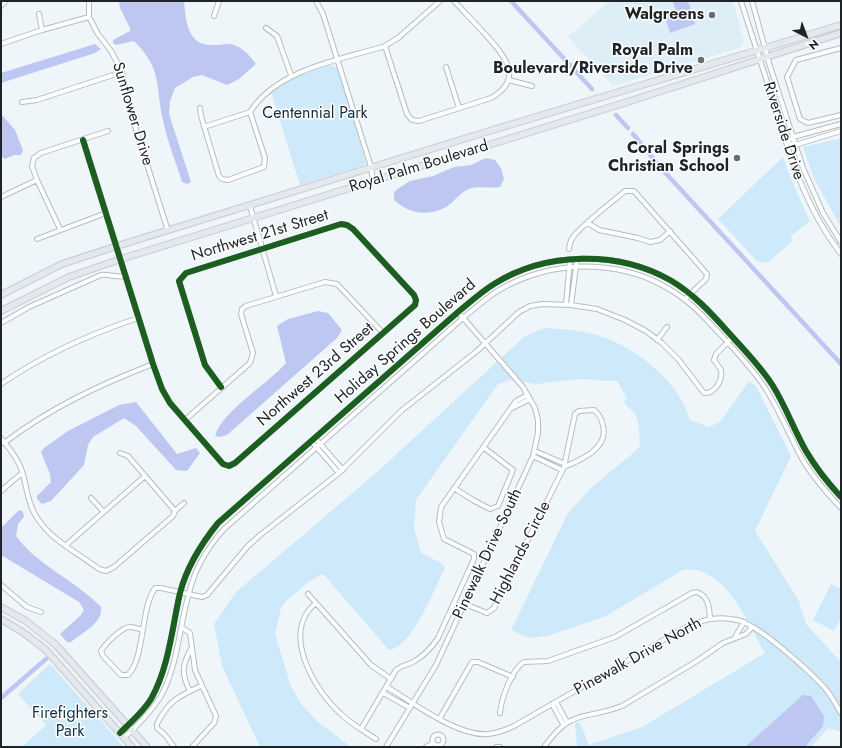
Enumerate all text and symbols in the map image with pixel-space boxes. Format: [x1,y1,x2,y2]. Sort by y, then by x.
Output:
place label: Walgreens [625,5,704,25]
marker: Walgreens [707,10,717,20]
north arrow [786,16,826,56]
text: N [805,36,823,54]
place label: Royal Palm Boulevard/Riverside Drive [493,41,693,79]
marker: Royal Palm Boulevard/Riverside Drive [696,55,706,65]
street label: Sunflower Drive [107,60,157,168]
street label: Riverside Drive [758,80,808,182]
park label: Centennial Park [262,104,368,124]
street label: Royal Palm Boulevard [347,137,491,197]
place label: Coral Springs Christian School [608,139,729,177]
marker: Coral Springs Christian School [732,153,742,163]
street label: Northwest 21st Street [189,206,331,266]
street label: Holiday Springs Boulevard [332,276,480,408]
street label: Northwest 23rd Street [254,319,378,431]
street label: Pinewalk Drive South [449,486,527,622]
street label: Highlands Circle [487,498,555,608]
street label: Pinewalk Drive North [571,614,705,700]
park label: Firefighters Park [32,704,108,742]

